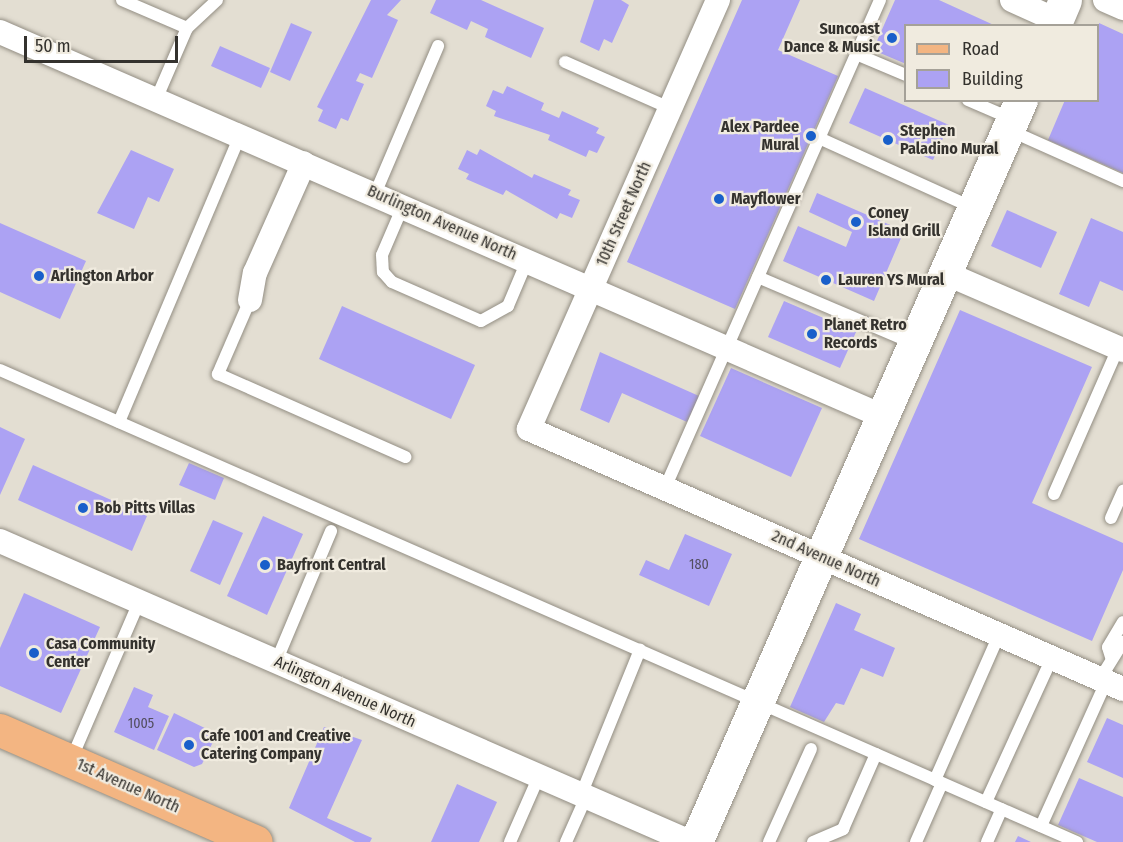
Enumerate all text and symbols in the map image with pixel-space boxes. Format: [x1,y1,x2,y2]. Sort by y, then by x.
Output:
place label: Suncoast Dance & Music [784,19,880,57]
scale bar [27,24,182,62]
legend [904,24,1099,102]
marker: Suncoast Dance & Music [885,31,899,45]
text: 50 m [35,35,71,57]
text: Road [962,38,999,60]
text: Building [962,68,1023,90]
place label: Alex Pardee Mural [721,117,799,155]
place label: Stephen Paladino Mural [900,121,998,159]
marker: Alex Pardee Mural [804,129,818,143]
marker: Stephen Paladino Mural [881,133,895,147]
street label: 10th Street North [592,159,656,269]
street label: Burlington Avenue North [364,181,520,265]
place label: Mayflower [731,189,801,209]
marker: Mayflower [712,192,726,206]
place label: Coney Island Grill [868,203,940,241]
marker: Coney Island Grill [849,215,863,229]
place label: Arlington Arbor [51,266,154,286]
marker: Arlington Arbor [32,269,46,283]
place label: Lauren YS Mural [838,270,944,290]
marker: Lauren YS Mural [819,273,833,287]
place label: Planet Retro Records [824,315,907,353]
marker: Planet Retro Records [805,327,819,341]
place label: Bob Pitts Villas [95,498,195,518]
marker: Bob Pitts Villas [76,501,90,515]
street label: 2nd Avenue North [769,526,883,592]
place label: Bayfront Central [277,555,386,575]
house number: 180 [689,557,709,573]
marker: Bayfront Central [258,558,272,572]
place label: Casa Community Center [46,634,155,672]
marker: Casa Community Center [27,646,41,660]
street label: Arlington Avenue North [271,652,419,732]
house number: 1005 [128,716,154,732]
place label: Cafe 1001 and Creative Catering Company [201,726,351,764]
marker: Cafe 1001 and Creative Catering Company [182,738,196,752]
street label: 1st Avenue North [73,755,183,817]

